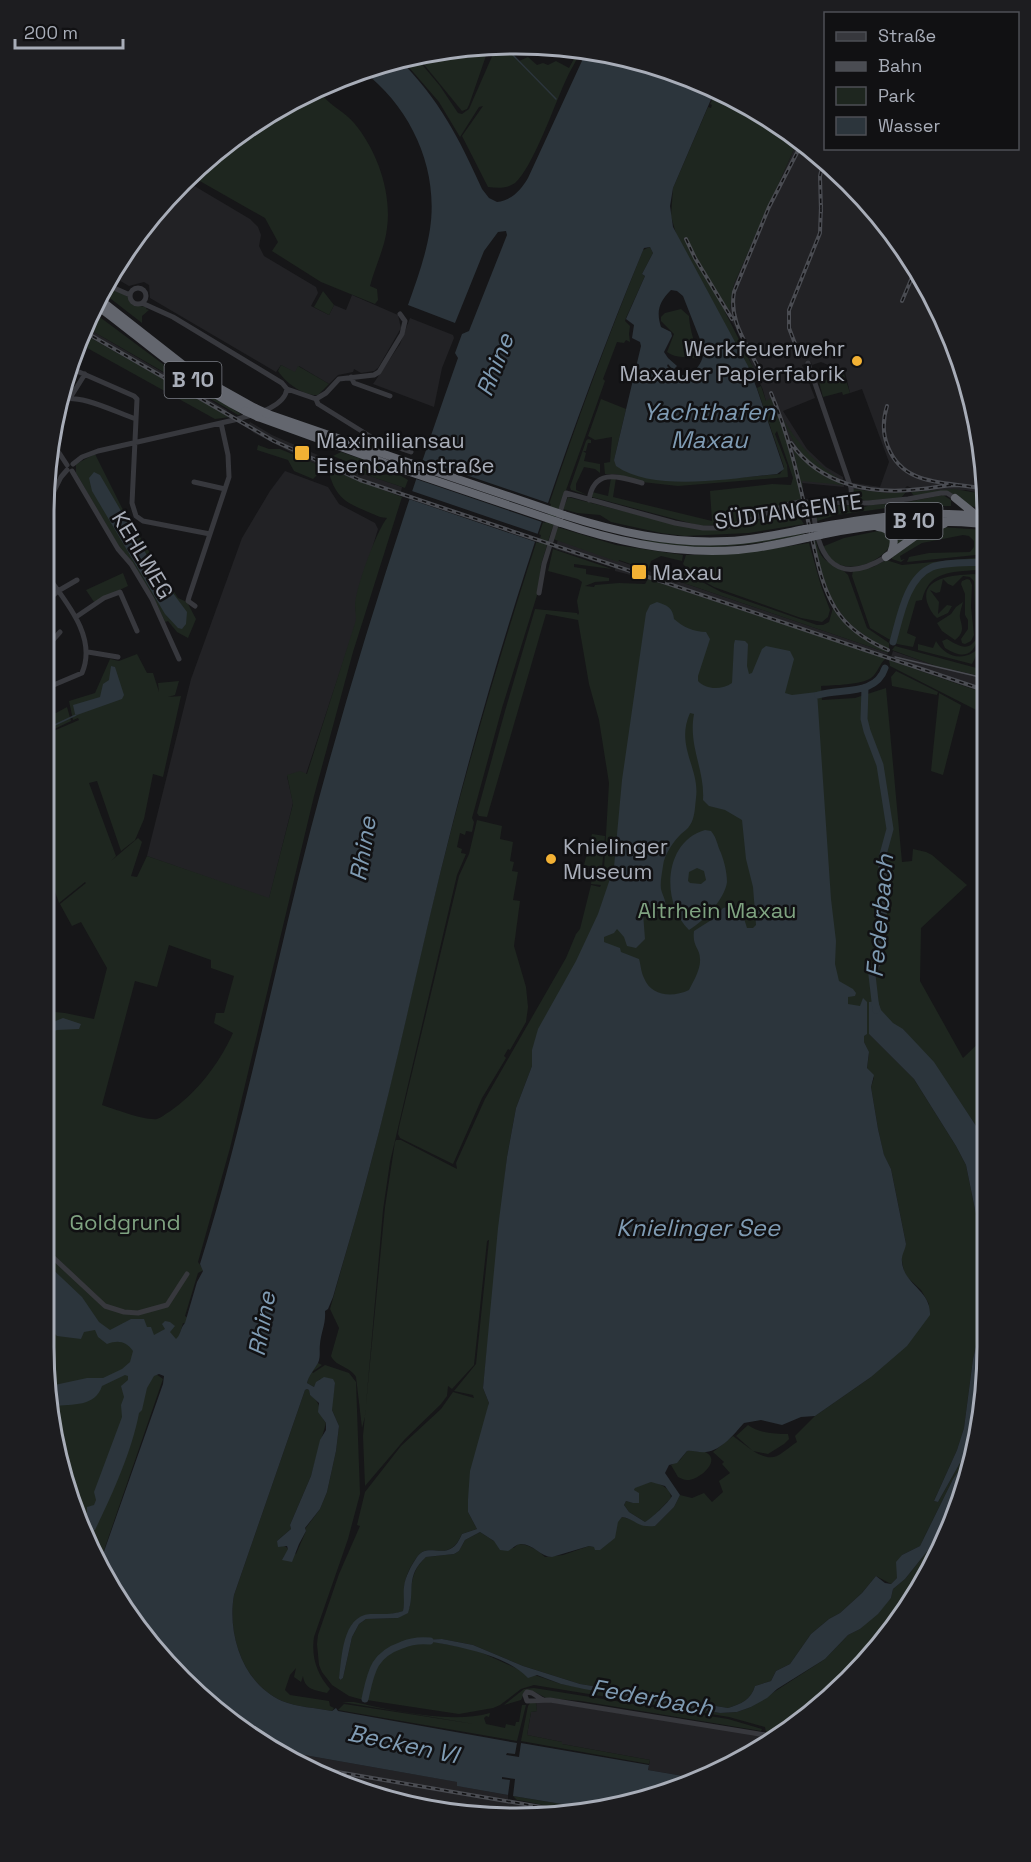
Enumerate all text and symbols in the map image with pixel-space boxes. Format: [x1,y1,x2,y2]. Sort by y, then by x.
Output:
scale bar [15,12,123,50]
legend [824,12,1019,150]
text: 200 m [24,21,78,44]
text: Straße [878,24,936,47]
text: Bahn [878,54,922,77]
text: Park [878,84,916,107]
text: Wasser [878,114,940,137]
water label: Rhine [468,328,521,401]
place label: Werkfeuerwehr Maxauer Papierfabrik [619,334,845,387]
marker: Werkfeuerwehr Maxauer Papierfabrik [850,354,864,368]
road number: B 10 [164,362,222,398]
water label: Yachthafen Maxau [643,396,777,455]
place label: Maximiliansau Eisenbahnstraße [316,426,495,479]
marker: Maximiliansau Eisenbahnstraße [293,444,311,462]
street label: SÜDTANGENTE [712,487,864,535]
road number: B 10 [886,503,942,539]
street label: KEHLWEG [106,506,180,604]
place label: Maxau [652,558,722,586]
marker: Maxau [630,563,648,581]
water label: Rhine [342,814,383,883]
place label: Knielinger Museum [563,832,668,885]
marker: Knielinger Museum [544,852,558,866]
water label: Federbach [859,852,900,979]
park label: Altrhein Maxau [638,896,797,924]
park label: Goldgrund [69,1208,181,1236]
water label: Knielinger See [616,1212,781,1243]
water label: Rhine [241,1289,283,1358]
water label: Federbach [588,1671,717,1724]
water label: Becken VI [345,1717,464,1771]

